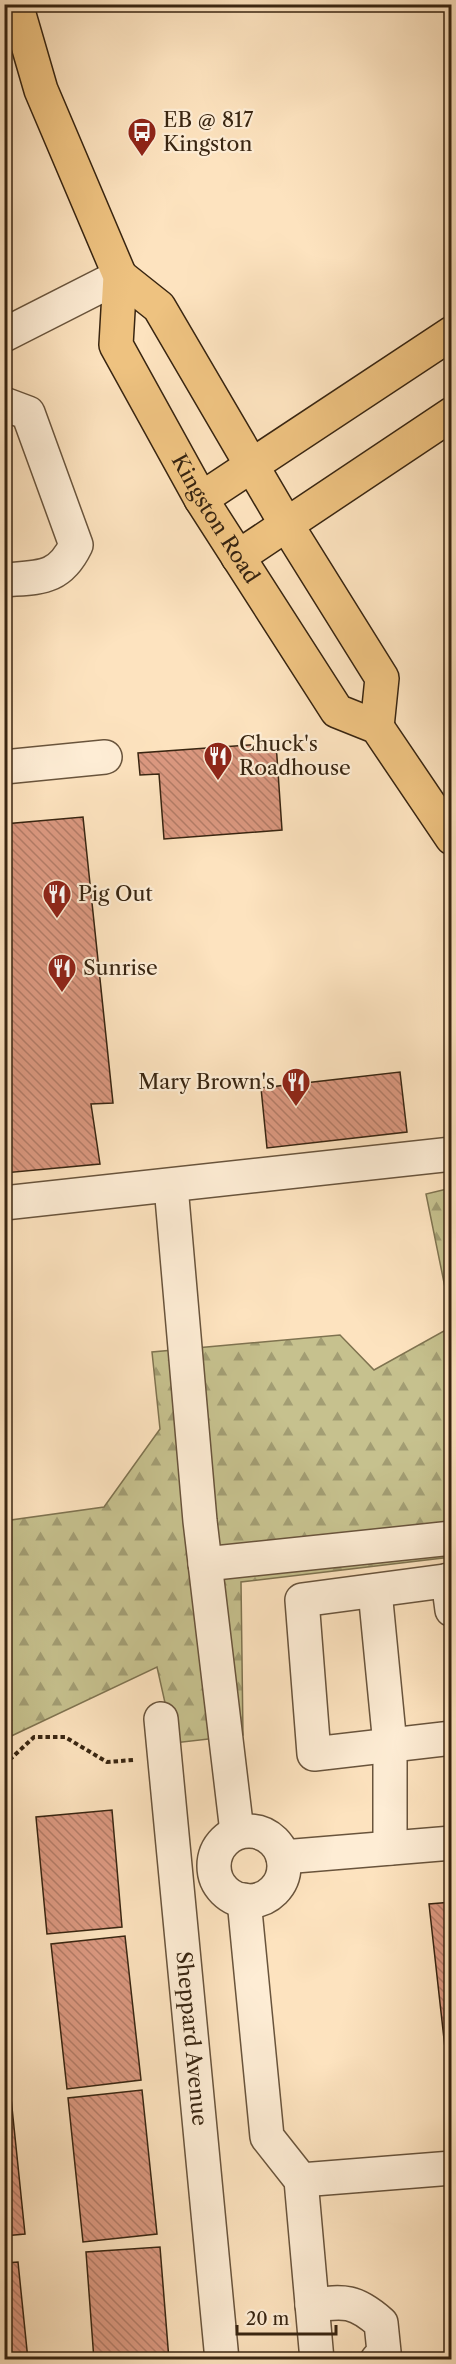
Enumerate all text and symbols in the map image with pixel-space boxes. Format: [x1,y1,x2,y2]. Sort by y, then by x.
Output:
place label: EB @ 817 Kingston [163,107,254,156]
bus stop icon: EB @ 817 Kingston [126,116,158,158]
street label: Kingston Road [167,450,265,588]
place label: Chuck's Roadhouse [239,731,351,780]
restaurant icon: Chuck's Roadhouse [202,740,234,782]
restaurant icon: Pig Out [41,878,73,920]
place label: Pig Out [78,881,153,906]
restaurant icon: Sunrise [46,952,78,994]
place label: Sunrise [83,955,158,980]
restaurant icon: Mary Brown's [280,1066,312,1108]
place label: Mary Brown's [138,1069,275,1094]
street label: Sheppard Avenue [171,1950,213,2127]
scale bar [237,2298,336,2336]
text: 20 m [246,2308,290,2330]

